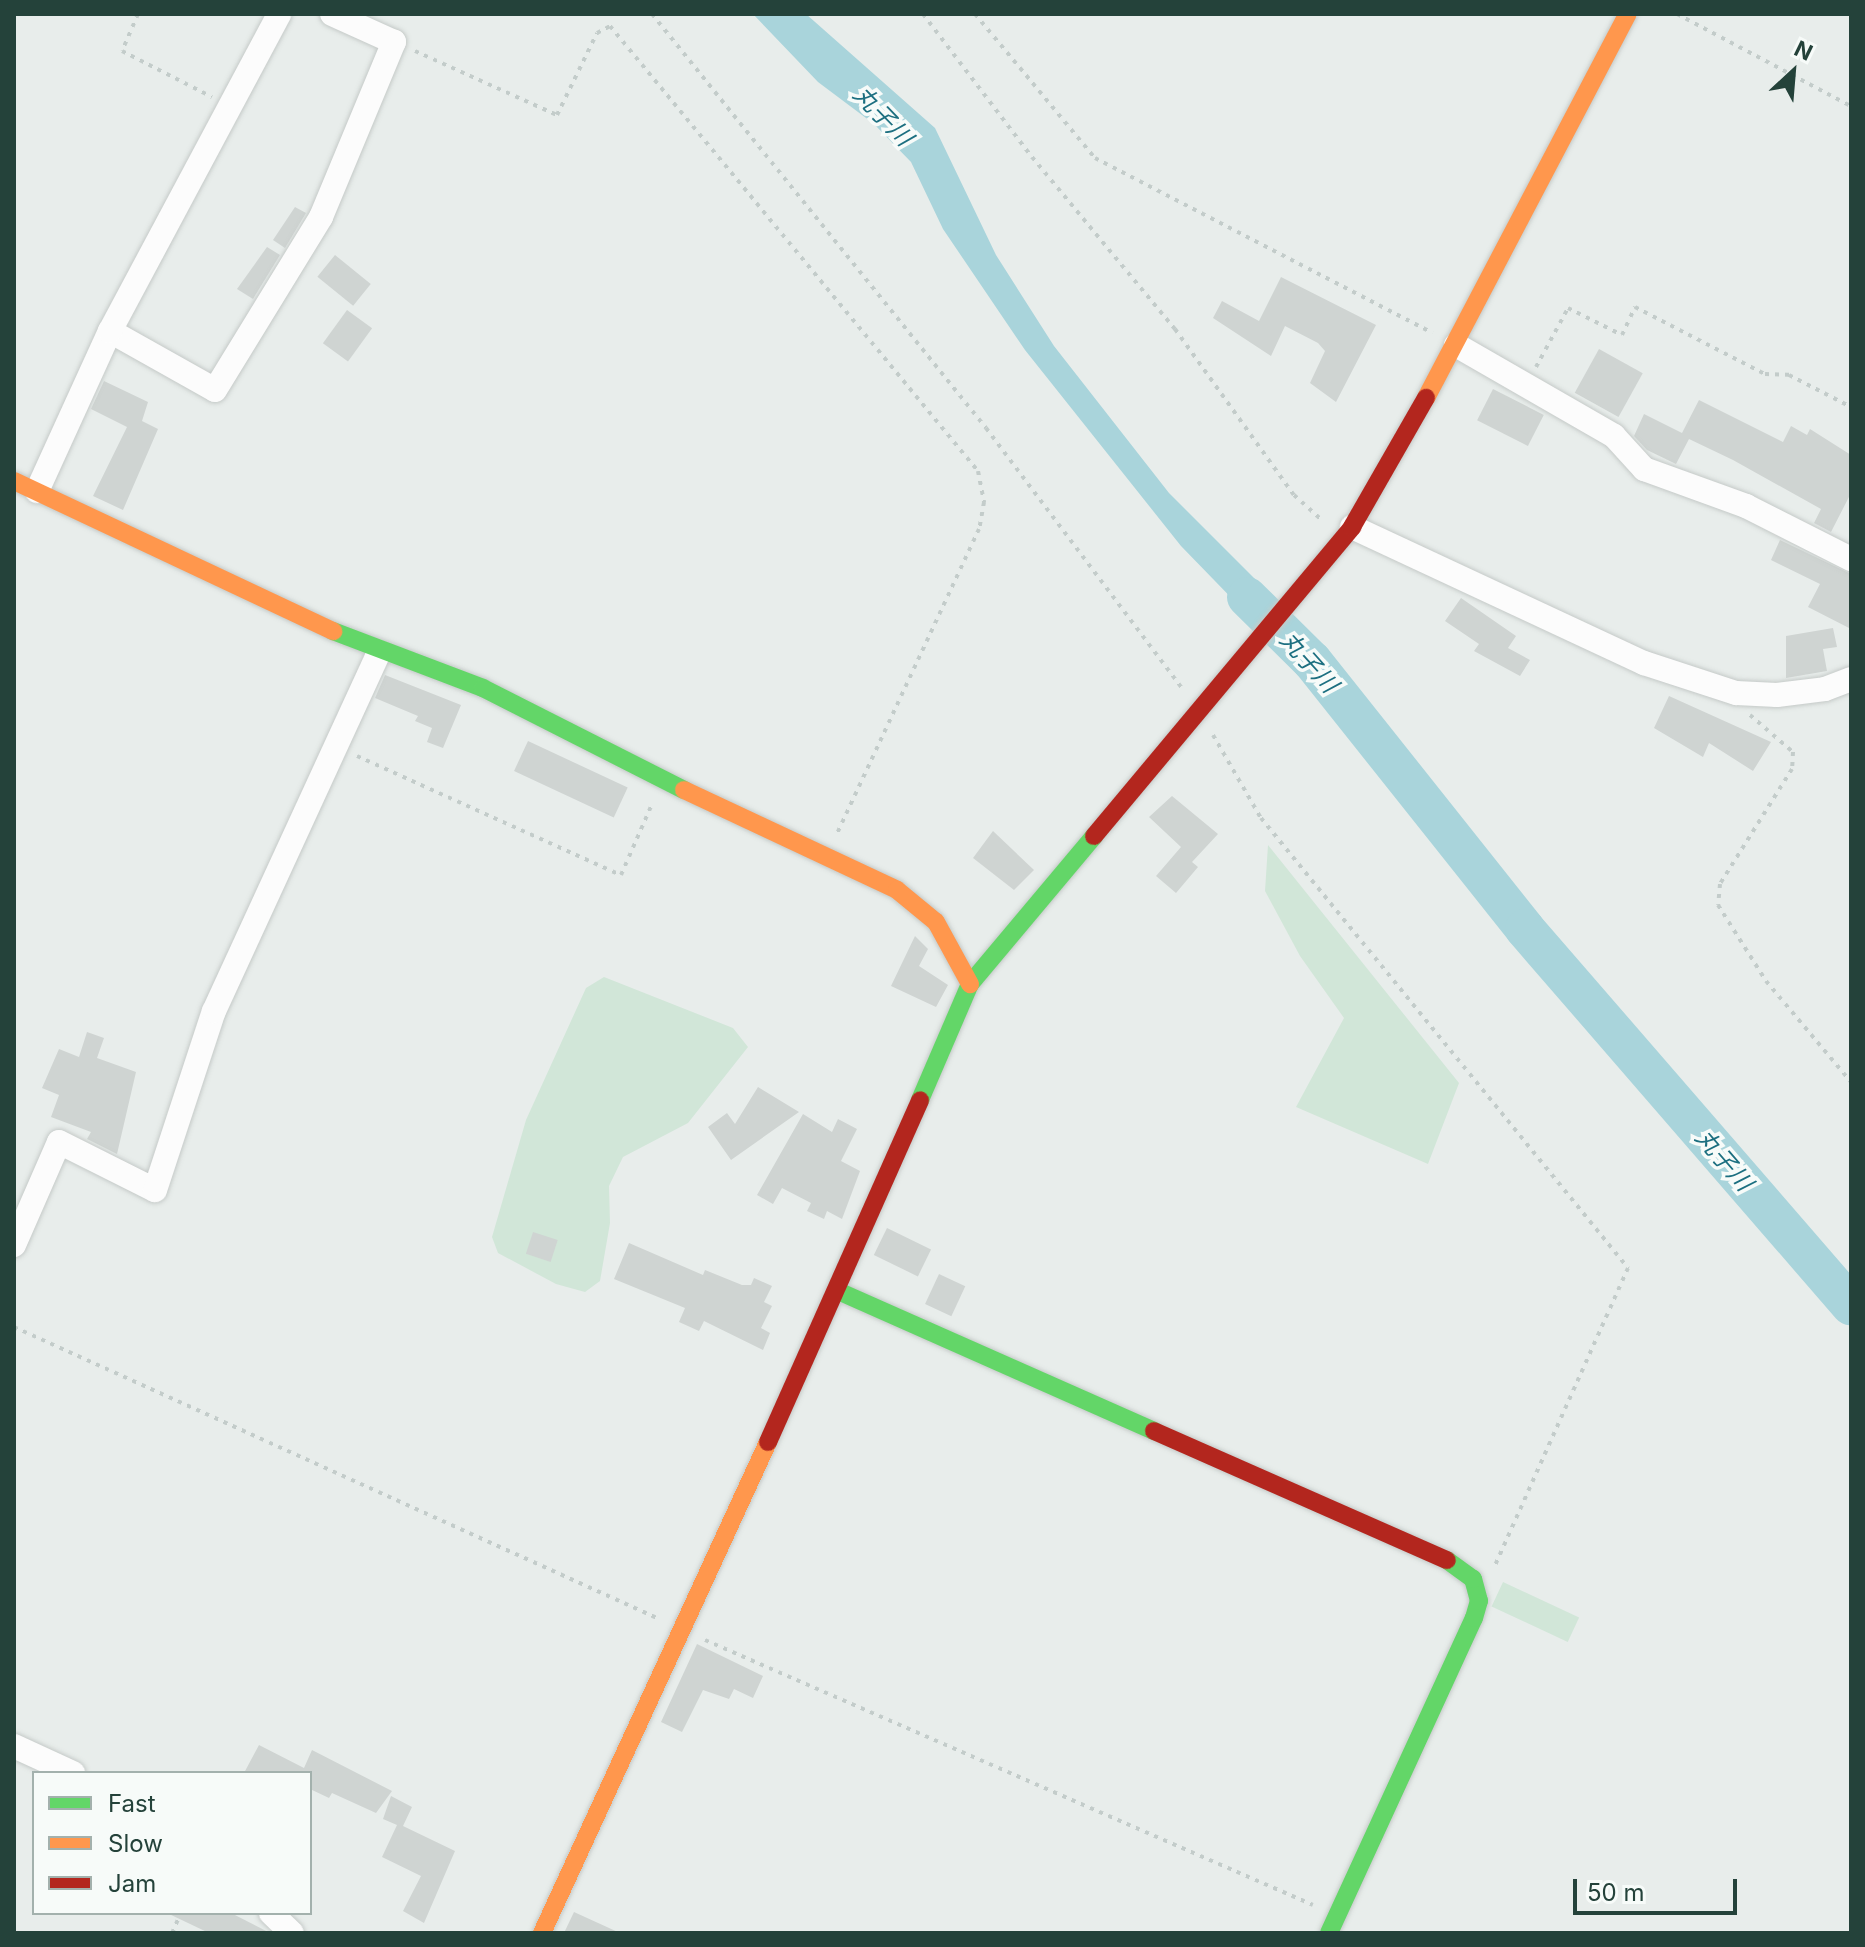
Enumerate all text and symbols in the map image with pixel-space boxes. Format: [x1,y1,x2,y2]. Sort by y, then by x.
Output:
north arrow [1753,32,1833,112]
text: N [1790,35,1817,66]
water label: 丸子川 [848,80,918,152]
water label: 丸子川 [1274,626,1344,698]
water label: 丸子川 [1690,1123,1758,1197]
legend [32,1771,312,1915]
text: Fast [108,1789,156,1818]
text: Slow [108,1829,163,1858]
scale bar [1577,1863,1741,1913]
text: Jam [108,1869,156,1898]
text: 50 m [1587,1878,1645,1907]

